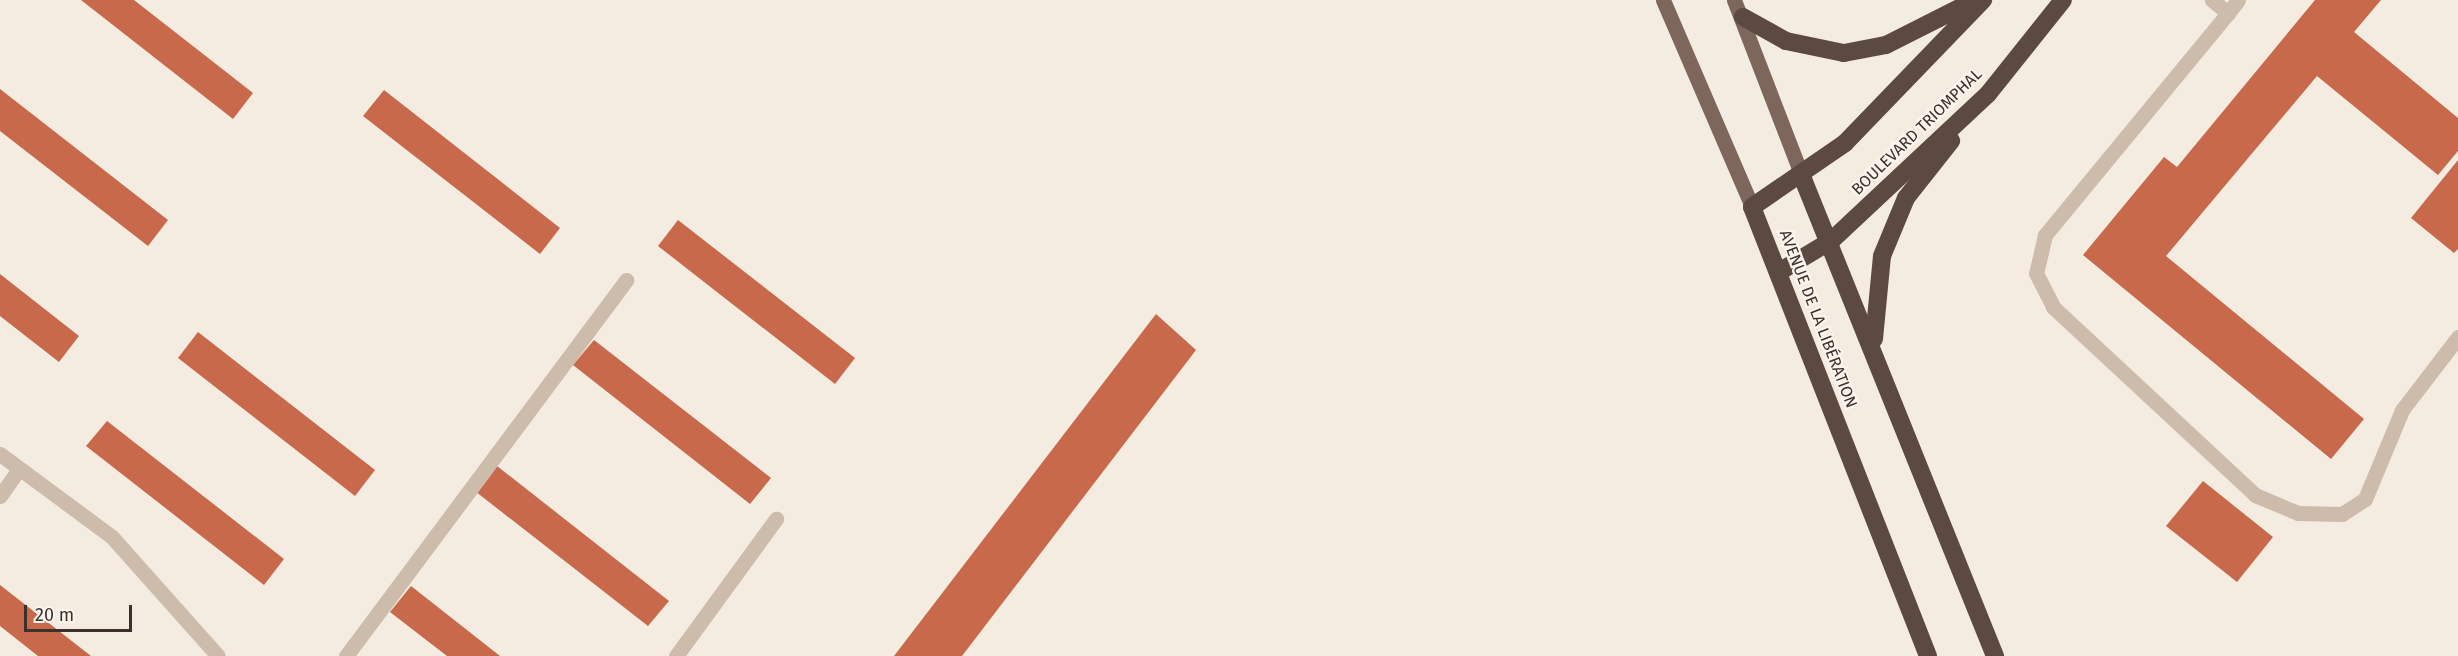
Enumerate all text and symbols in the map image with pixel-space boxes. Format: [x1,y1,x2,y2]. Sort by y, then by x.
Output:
street label: BOULEVARD TRIOMPHAL [1848,65,1986,199]
street label: AVENUE DE LA LIBÉRATION [1775,227,1861,411]
scale bar [27,593,135,631]
text: 20 m [35,604,74,626]

